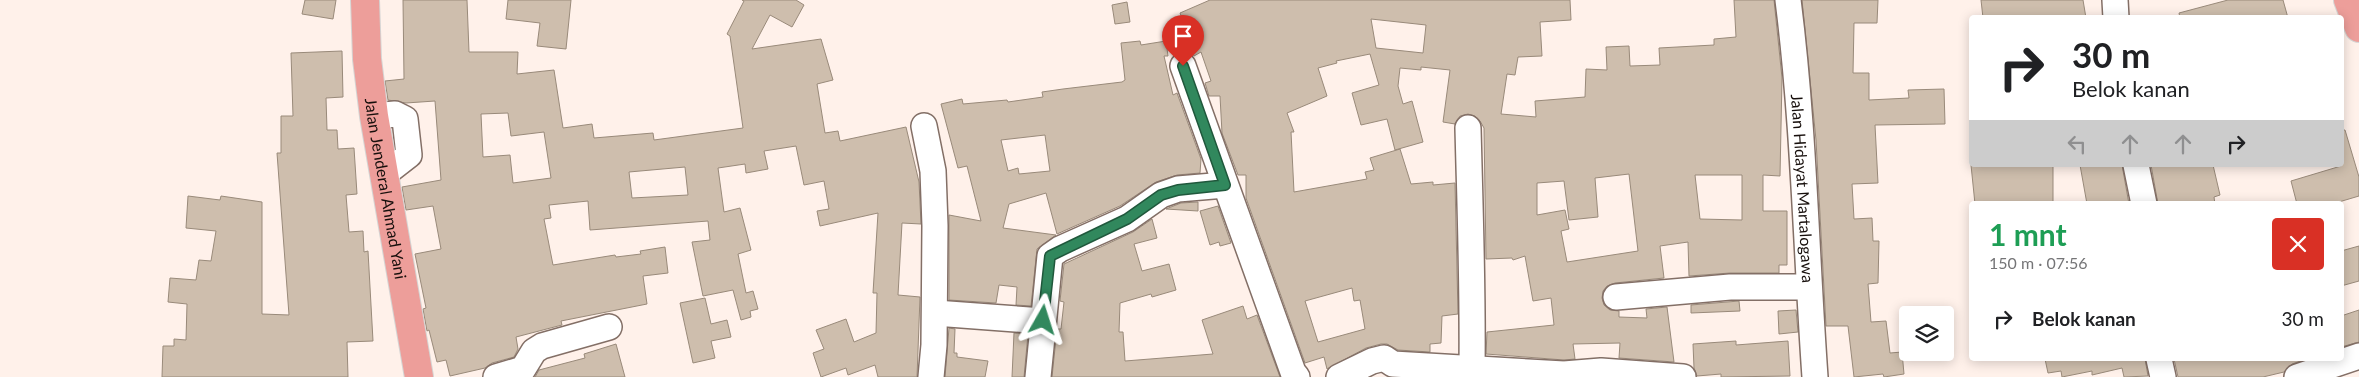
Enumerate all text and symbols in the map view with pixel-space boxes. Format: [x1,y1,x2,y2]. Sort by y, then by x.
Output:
pin [1162,15,1204,66]
icon: arrive [1169,22,1197,50]
text: 30 m [2072,33,2150,75]
icon: right [1989,35,2054,100]
text: Belok kanan [2072,75,2190,102]
street label: Jalan Hidayat Martalogawa [1788,93,1819,283]
street label: Jalan Jenderal Ahmad Yani [362,97,411,280]
icon: left [2063,130,2091,158]
icon: ahead [2116,130,2144,158]
icon: ahead [2169,130,2197,158]
icon: right [2222,130,2250,158]
text: 1 mnt [1989,216,2067,252]
button: close [2272,218,2324,270]
text: 150 m · 07:56 [1989,253,2088,272]
position arrow [1016,293,1068,345]
icon: right [1989,305,2017,333]
map controls [1899,306,1954,361]
button: layers [1899,306,1954,361]
text: Belok kanan [2032,307,2136,330]
text: 30 m [2281,307,2324,330]

